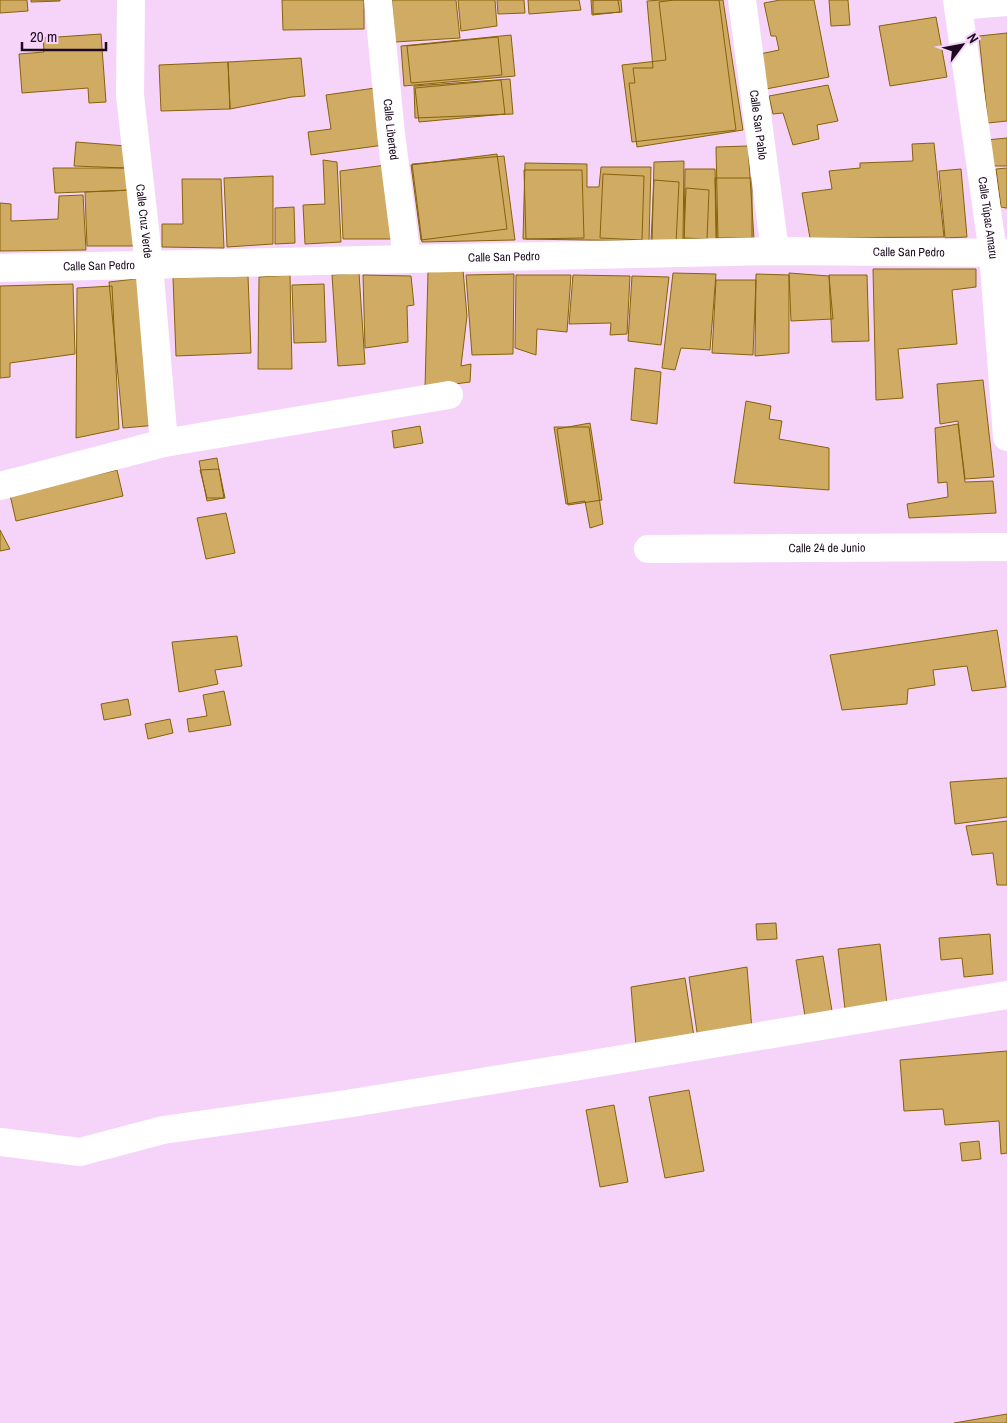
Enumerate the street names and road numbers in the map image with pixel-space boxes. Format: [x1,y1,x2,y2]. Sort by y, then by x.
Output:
street label: Calle San Pablo [746,89,771,161]
street label: Calle Liberted [380,98,402,161]
street label: Calle Túpac Amaru [974,176,1001,259]
street label: Calle Cruz Verde [132,183,156,259]
street label: Calle San Pedro [873,244,945,260]
street label: Calle San Pedro [468,248,540,266]
street label: Calle San Pedro [63,257,135,275]
street label: Calle 24 de Junio [789,540,865,556]

